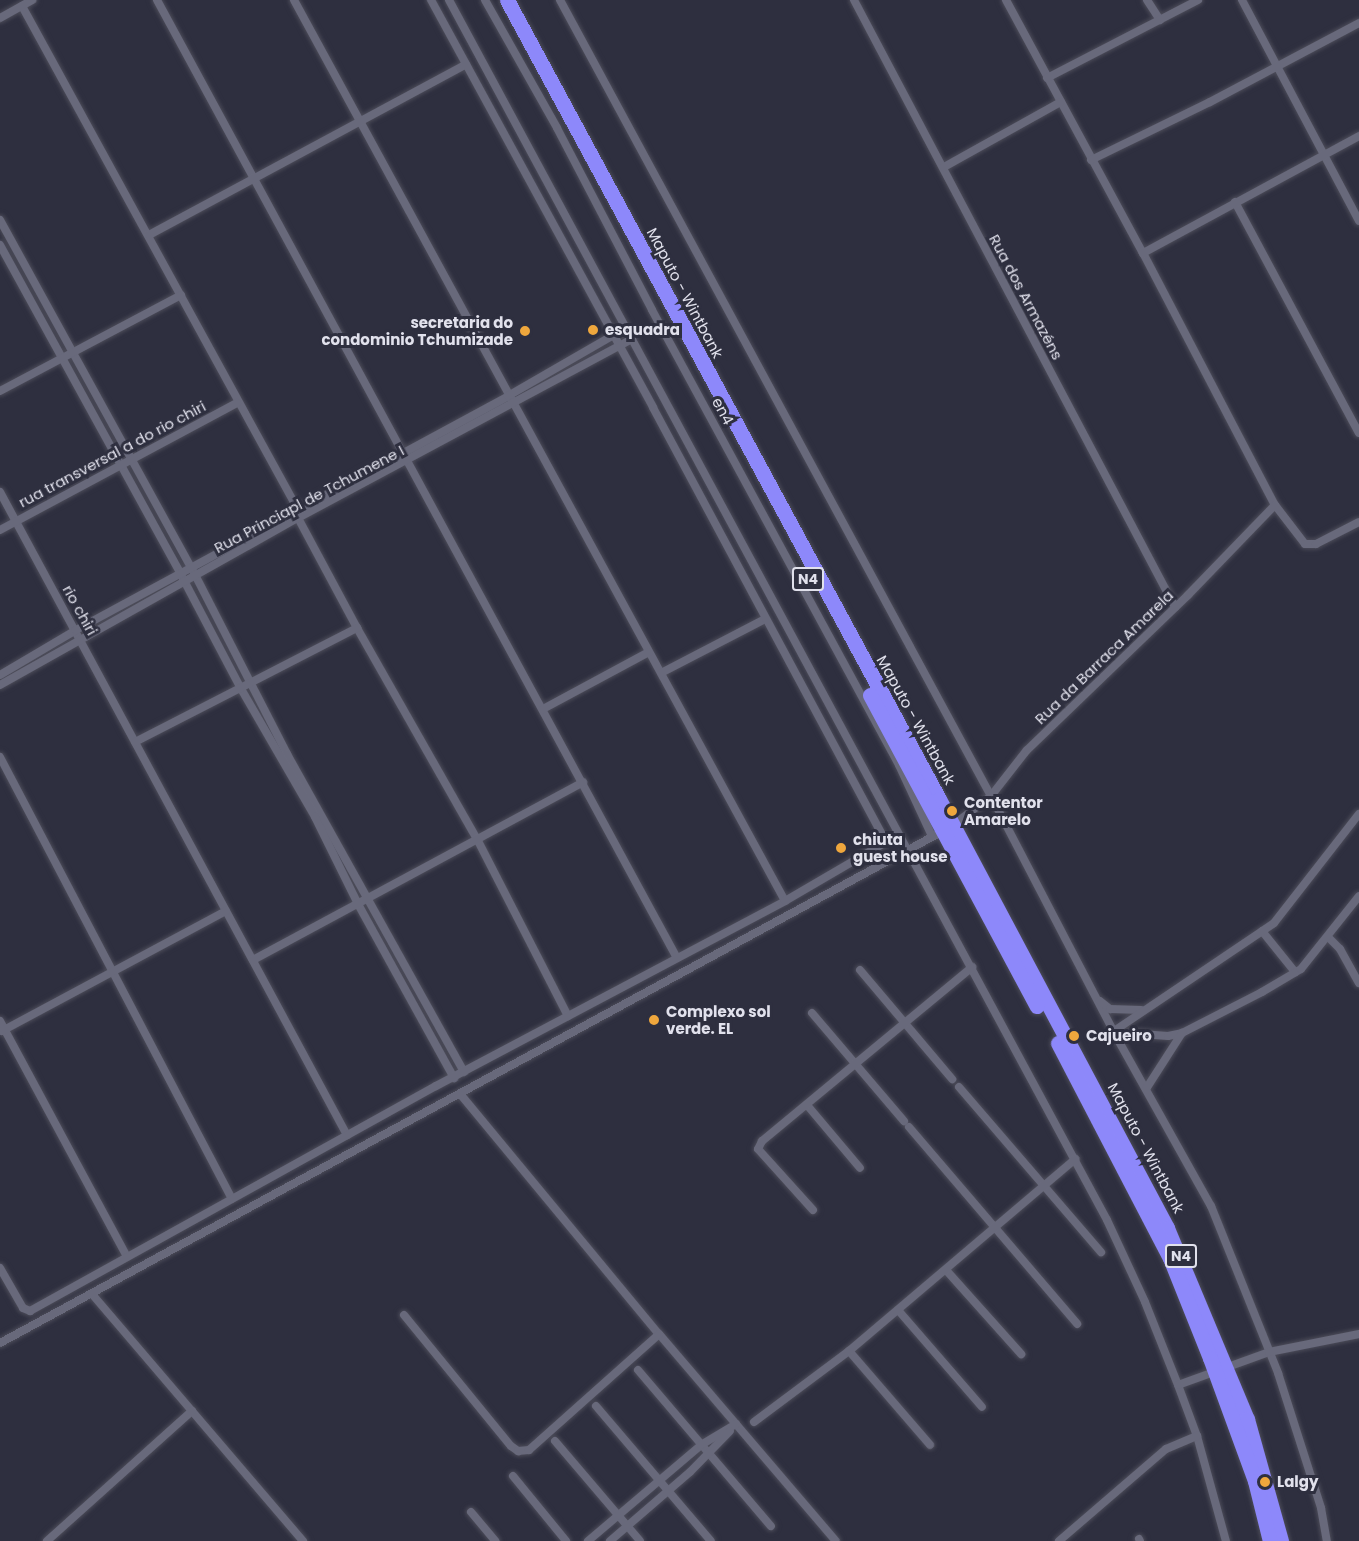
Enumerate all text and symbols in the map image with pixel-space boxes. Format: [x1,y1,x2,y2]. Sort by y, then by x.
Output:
street label: Maputo - Wintbank [643,225,727,361]
street label: Rua dos Armazéns [985,231,1067,363]
place label: secretaria do condominio Tchumizade [321,313,513,348]
place label: esquadra [605,321,680,339]
marker: esquadra [586,323,600,337]
marker: secretaria do condominio Tchumizade [518,324,532,338]
street label: en4 [708,394,738,428]
street label: rua transversal a do rio chiri [15,397,209,511]
street label: Rua Princiapl de Tchumene I [211,441,407,557]
road number: N4 [792,568,824,590]
street label: rio chiri [59,582,101,638]
street label: Rua da Barraca Amarela [1031,586,1177,728]
street label: Maputo - Wintbank [873,652,959,788]
place label: Contentor Amarelo [964,793,1043,828]
marker: Contentor Amarelo [945,804,959,818]
place label: chiuta guest house [853,830,948,865]
marker: chiuta guest house [834,841,848,855]
place label: Complexo sol verde. EL [666,1002,771,1037]
marker: Complexo sol verde. EL [647,1013,661,1027]
place label: Cajueiro [1086,1027,1152,1045]
marker: Cajueiro [1067,1029,1081,1043]
street label: Maputo - Wintbank [1104,1080,1188,1216]
road number: N4 [1164,1245,1198,1267]
place label: Lalgy [1277,1473,1318,1491]
marker: Lalgy [1258,1475,1272,1489]

